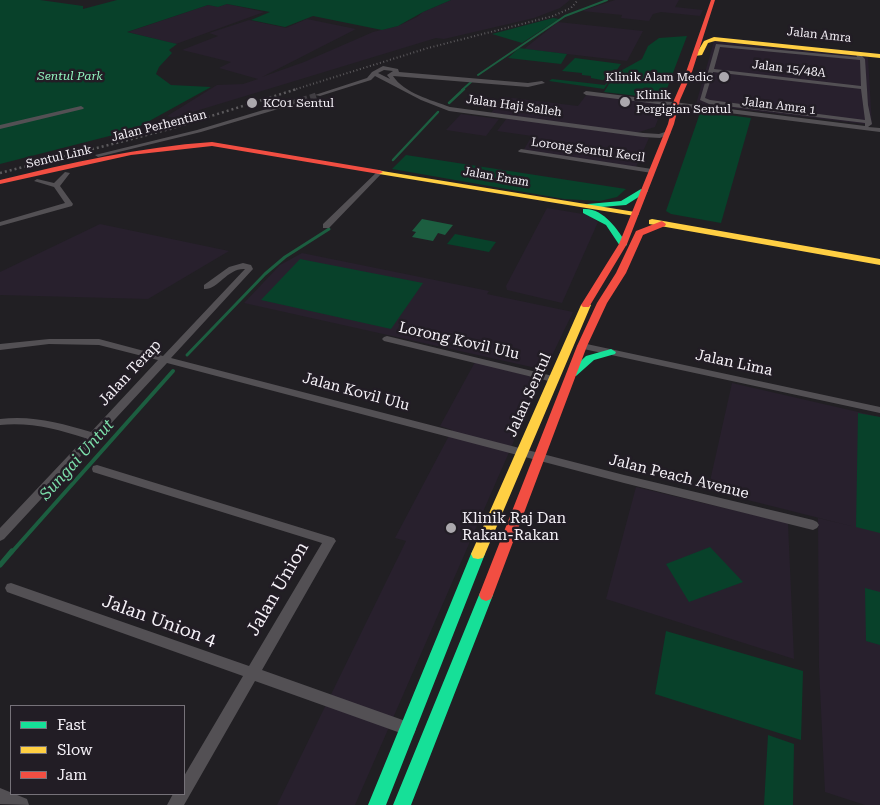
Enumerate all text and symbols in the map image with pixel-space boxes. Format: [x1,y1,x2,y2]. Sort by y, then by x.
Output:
street label: Jalan Amra [786,24,852,46]
street label: Jalan 15/48A [751,57,827,81]
park label: Sentul Park [37,69,103,83]
place label: Klinik Alam Medic [606,70,713,84]
marker: Klinik Alam Medic [717,70,731,84]
place label: Klinik Pergigian Sentul [636,88,731,116]
street label: Jalan Haji Salleh [465,92,563,120]
street label: Jalan Amra 1 [741,94,817,118]
marker: Klinik Pergigian Sentul [618,95,632,109]
marker: KC01 Sentul [245,96,259,110]
place label: KC01 Sentul [263,96,334,110]
street label: Jalan Perhentian [110,107,208,145]
street label: Lorong Sentul Kecil [530,135,646,165]
street label: Sentul Link [25,142,93,172]
street label: Jalan Enam [462,164,530,190]
street label: Lorong Kovil Ulu [397,318,521,364]
street label: Jalan Terap [95,336,165,410]
street label: Jalan Lima [694,346,774,380]
street label: Jalan Sentul [503,350,555,440]
street label: Jalan Kovil Ulu [301,369,411,415]
water label: Sungai Untut [36,416,118,504]
street label: Jalan Peach Avenue [607,451,751,503]
place label: Klinik Raj Dan Rakan-Rakan [462,510,566,545]
marker: Klinik Raj Dan Rakan-Rakan [444,521,458,535]
street label: Jalan Union [242,538,314,640]
street label: Jalan Union 4 [99,590,219,652]
legend [10,705,185,795]
text: Fast [57,716,86,734]
text: Slow [57,741,92,759]
text: Jam [57,766,87,784]

